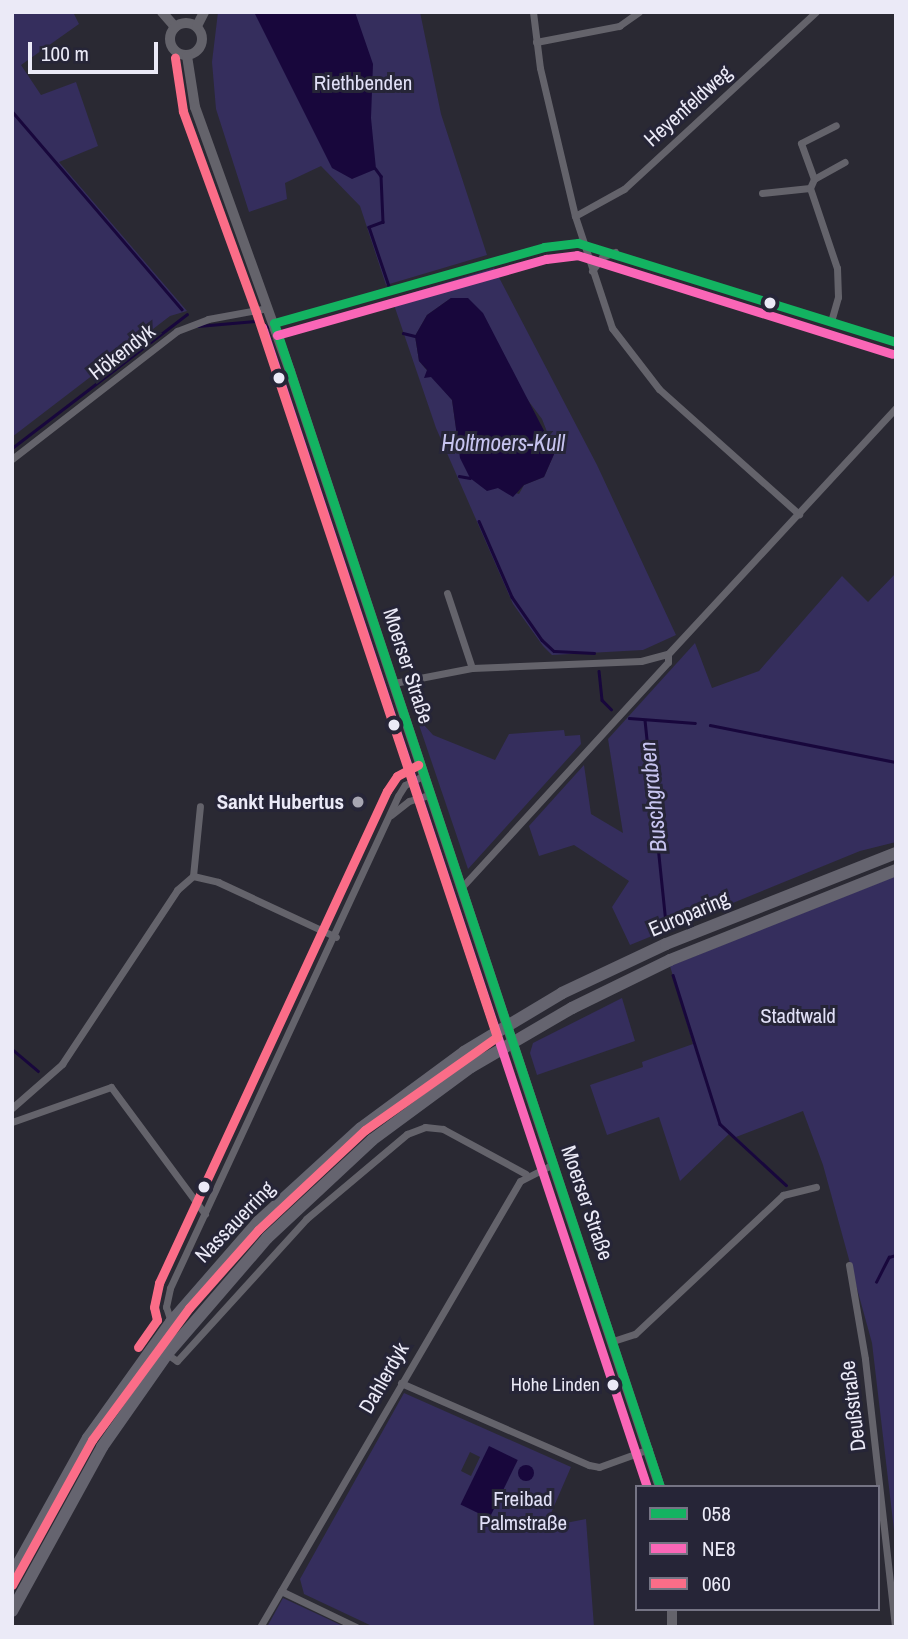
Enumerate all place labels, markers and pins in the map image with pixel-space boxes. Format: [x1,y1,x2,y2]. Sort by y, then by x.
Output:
unlabelled marker [763,296,777,310]
unlabelled marker [272,371,286,385]
unlabelled marker [387,718,401,732]
place label: Sankt Hubertus [217,789,344,815]
marker: Sankt Hubertus [350,794,366,810]
unlabelled marker [197,1180,211,1194]
place label: Hohe Linden [511,1374,600,1396]
marker: Hohe Linden [606,1378,620,1392]

